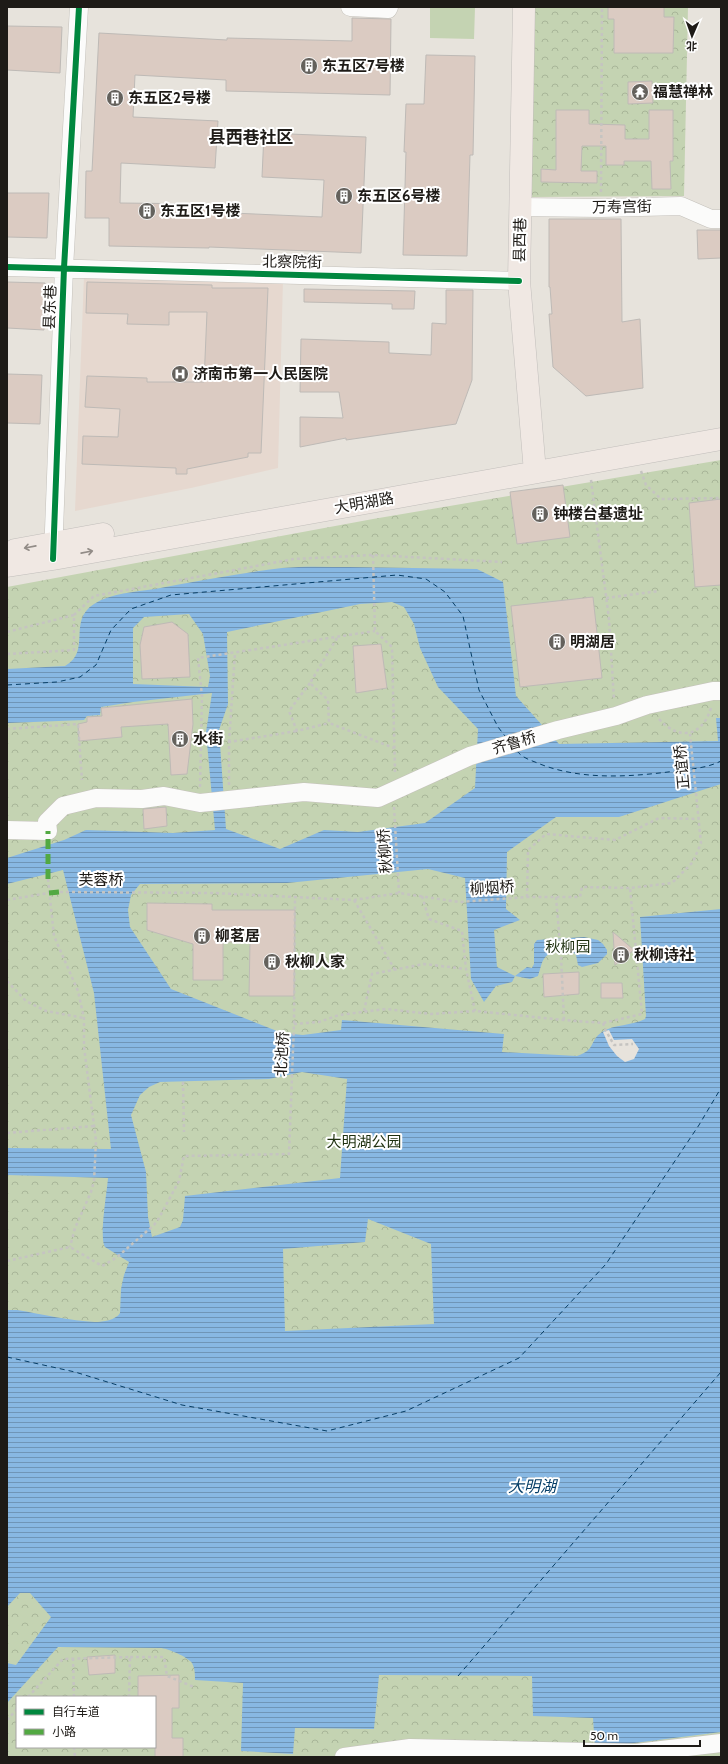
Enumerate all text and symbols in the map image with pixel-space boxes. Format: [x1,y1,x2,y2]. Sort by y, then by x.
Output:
north arrow [672,16,712,56]
text: 北 [686,39,697,53]
building icon: 东五区7号楼 [299,56,319,76]
place label: 东五区7号楼 [322,57,405,75]
temple icon: 福慧禅林 [630,82,650,102]
place label: 福慧禅林 [653,83,713,101]
building icon: 东五区2号楼 [105,88,125,108]
place label: 东五区2号楼 [128,89,211,107]
district label: 县西巷社区 [209,127,294,147]
building icon: 东五区6号楼 [334,186,354,206]
place label: 东五区6号楼 [357,187,440,205]
street label: 万寿宫街 [592,197,652,217]
building icon: 东五区1号楼 [137,201,157,221]
place label: 东五区1号楼 [160,202,241,220]
street label: 县西巷 [511,217,529,263]
street label: 北察院街 [262,252,322,272]
street label: 县东巷 [40,284,60,330]
hospital icon: 济南市第一人民医院 [170,364,190,384]
place label: 济南市第一人民医院 [193,365,328,383]
street label: 大明湖路 [333,489,395,517]
building icon: 钟楼台基遗址 [530,504,550,524]
place label: 钟楼台基遗址 [553,505,643,523]
one-way arrow [24,544,37,552]
one-way arrow [80,548,93,556]
building icon: 明湖居 [547,632,567,652]
place label: 明湖居 [570,633,615,651]
street label: 齐鲁桥 [490,728,538,758]
building icon: 水街 [170,729,190,749]
place label: 水街 [193,730,223,748]
street label: 正谊桥 [671,744,693,790]
street label: 秋柳桥 [374,828,396,874]
street label: 芙蓉桥 [78,871,124,889]
street label: 柳烟桥 [469,877,515,899]
building icon: 柳茗居 [192,926,212,946]
place label: 柳茗居 [215,927,260,945]
park label: 秋柳园 [545,938,591,956]
building icon: 秋柳诗社 [611,945,631,965]
place label: 秋柳诗社 [634,946,694,964]
building icon: 秋柳人家 [262,952,282,972]
place label: 秋柳人家 [285,953,345,971]
street label: 北池桥 [272,1031,292,1077]
park label: 大明湖公园 [326,1133,402,1151]
water label: 大明湖 [508,1477,559,1496]
legend [16,1696,156,1748]
text: 自行车道 [52,1704,100,1719]
scale bar [584,1722,700,1748]
text: 小路 [52,1724,76,1739]
text: 50 m [590,1728,618,1743]

